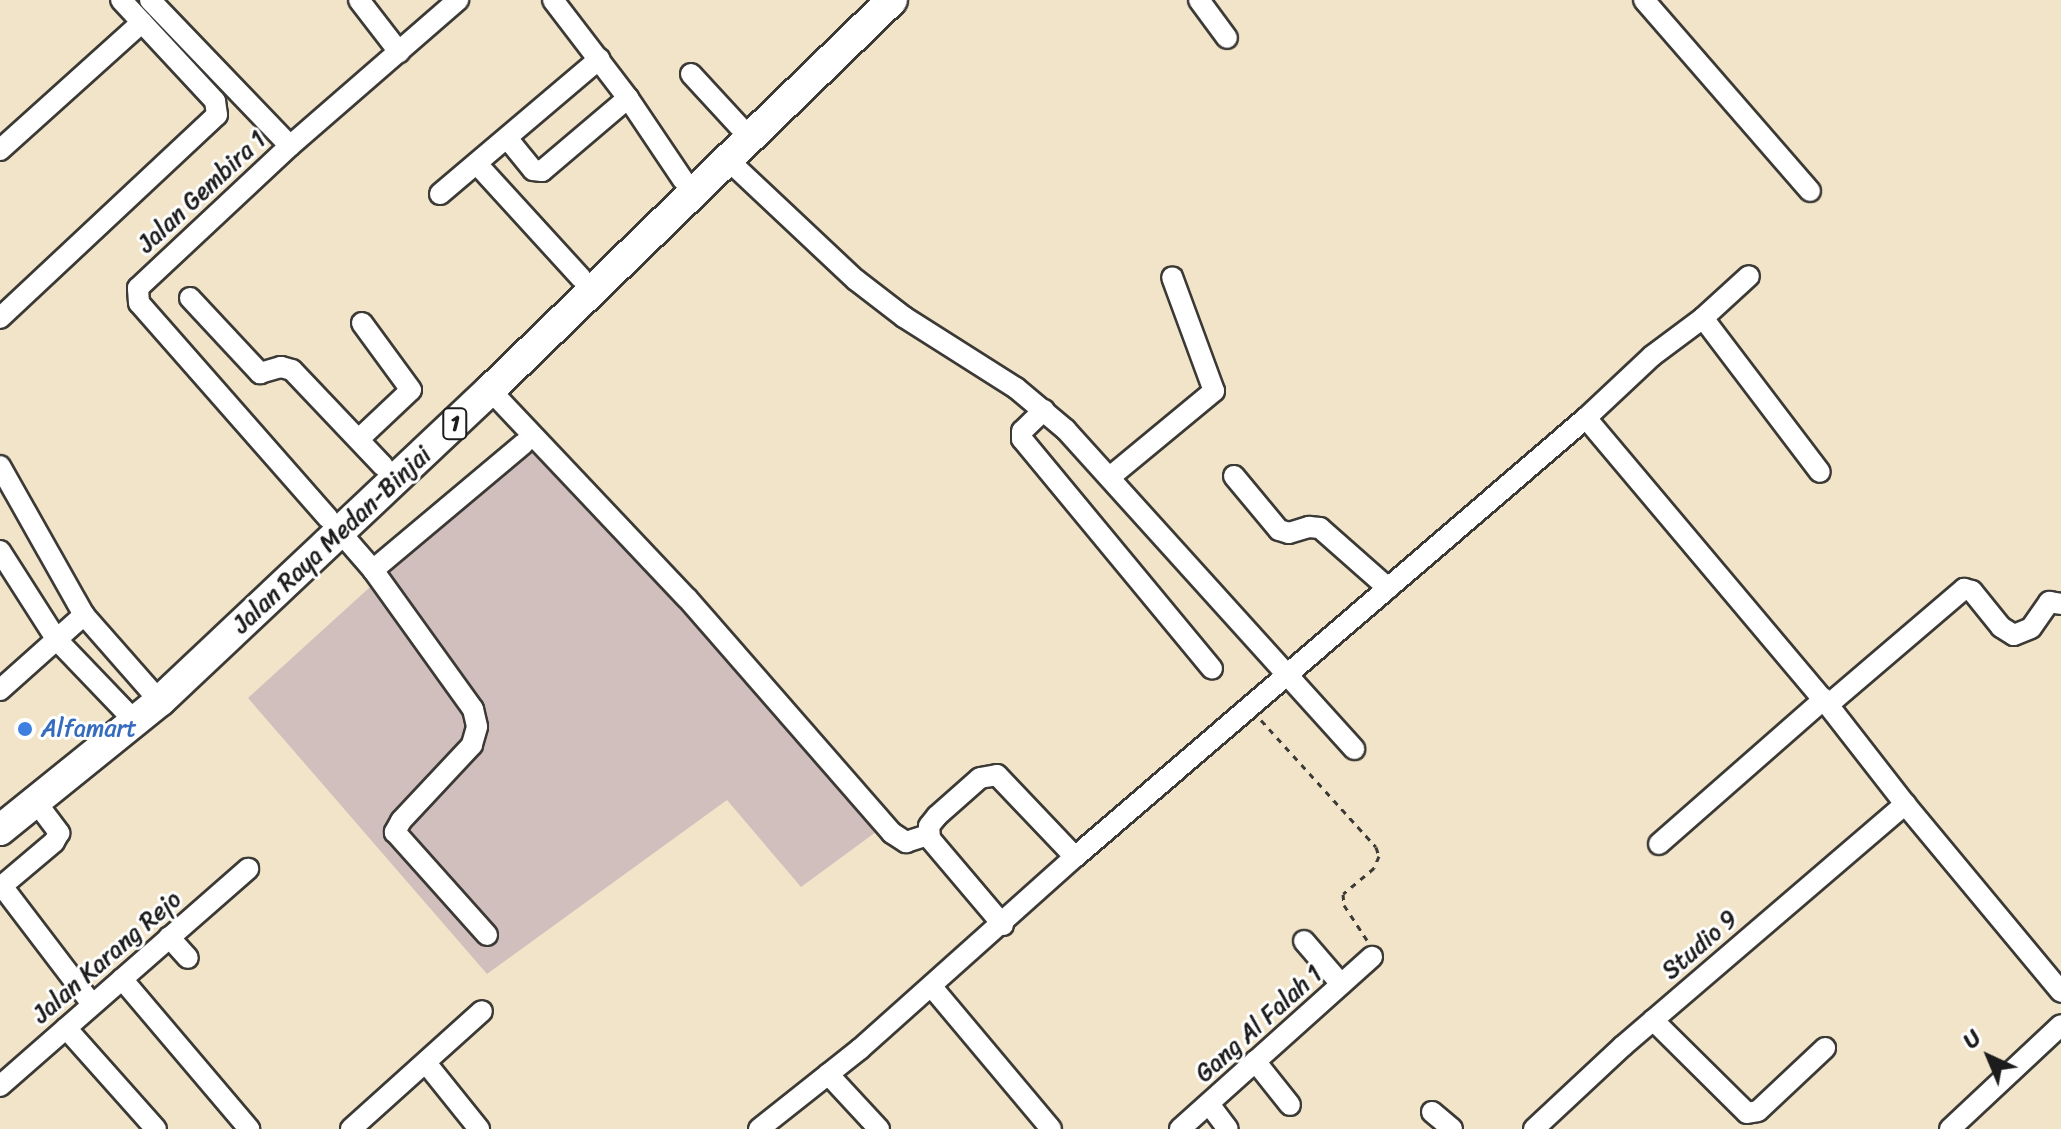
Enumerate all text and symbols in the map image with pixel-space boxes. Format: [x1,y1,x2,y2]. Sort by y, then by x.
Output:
street label: Jalan Gembira 1 [132,125,272,259]
road number: 1 [441,406,469,442]
street label: Jalan Raya Medan-Binjai [227,440,437,640]
place label: Alfamart [41,715,137,743]
marker: Alfamart [16,720,34,738]
street label: Jalan Karang Rejo [27,884,187,1030]
street label: Studio 9 [1656,904,1744,986]
street label: Gang Al Falah 1 [1190,960,1328,1088]
north arrow [1949,1017,2029,1097]
text: U [1953,1020,1991,1058]

